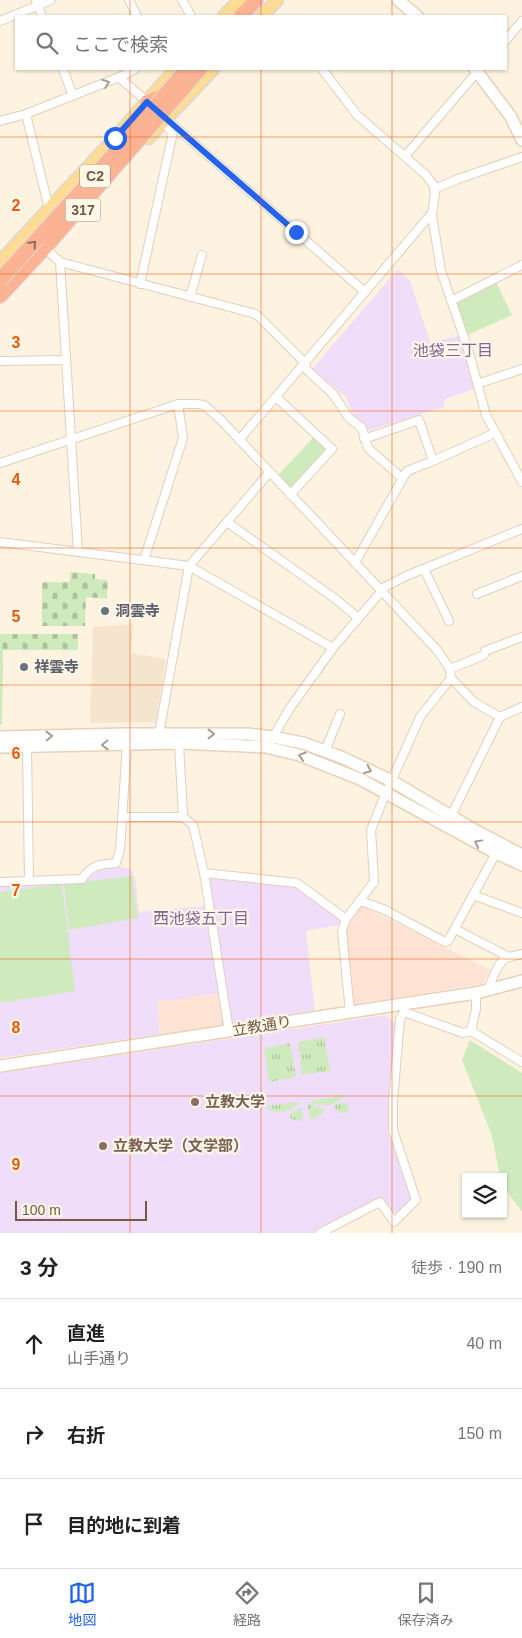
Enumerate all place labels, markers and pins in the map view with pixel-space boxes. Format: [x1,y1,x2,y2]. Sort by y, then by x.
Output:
place label: 洞雲寺 [115,602,160,619]
marker: 洞雲寺 [99,605,111,617]
place label: 祥雲寺 [34,658,79,675]
marker: 祥雲寺 [18,661,30,673]
place label: 立教大学 [205,1093,265,1110]
marker: 立教大学 [189,1096,201,1108]
place label: 立教大学（文学部） [113,1137,248,1154]
marker: 立教大学（文学部） [97,1140,109,1152]

